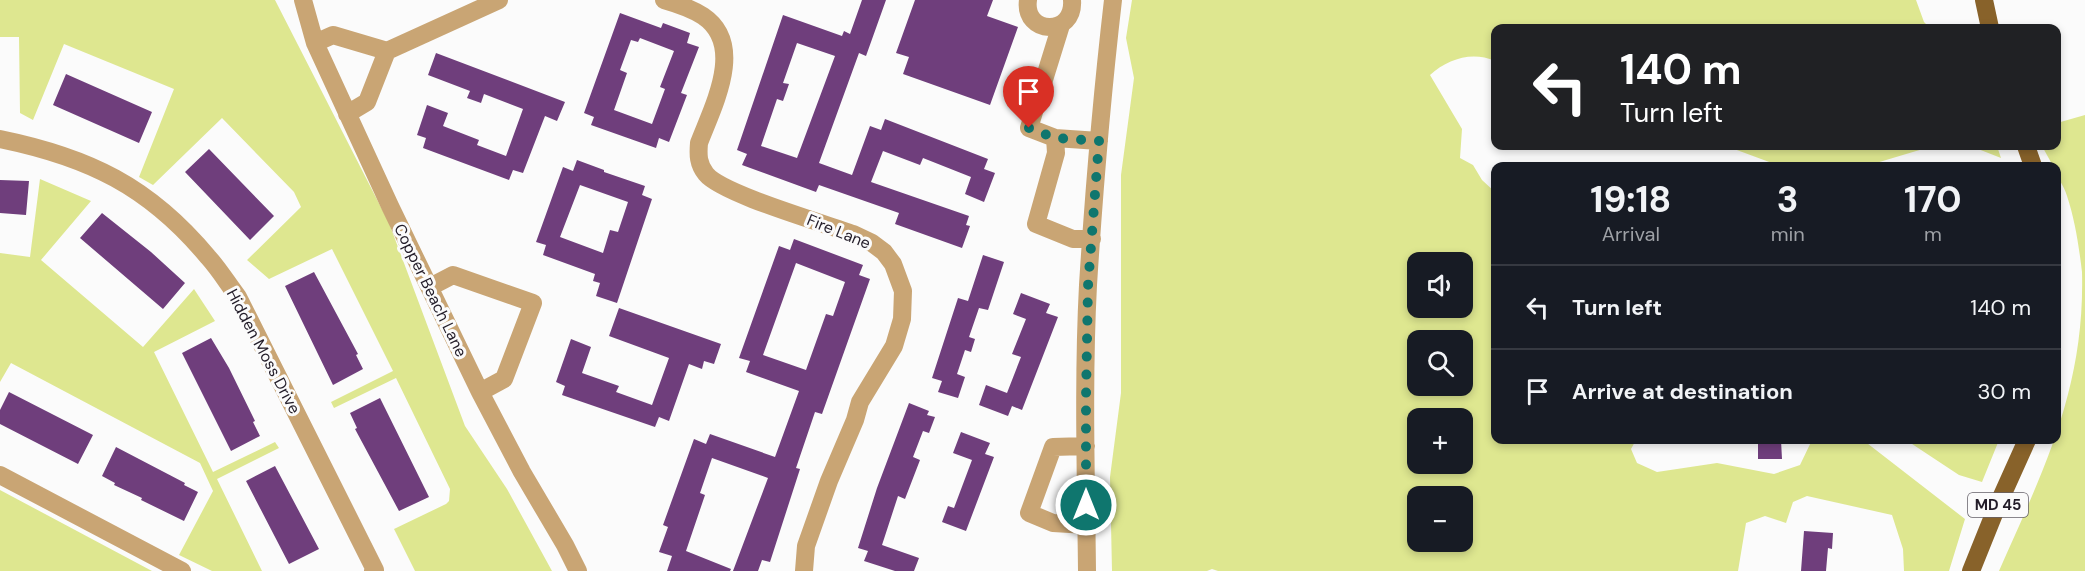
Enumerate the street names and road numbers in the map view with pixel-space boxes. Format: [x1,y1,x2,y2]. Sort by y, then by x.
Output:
street label: Fire Lane [804,209,874,254]
street label: Copper Beach Lane [389,220,472,360]
street label: Hidden Moss Drive [222,285,305,417]
road number: MD 45 [1968,493,2028,517]

